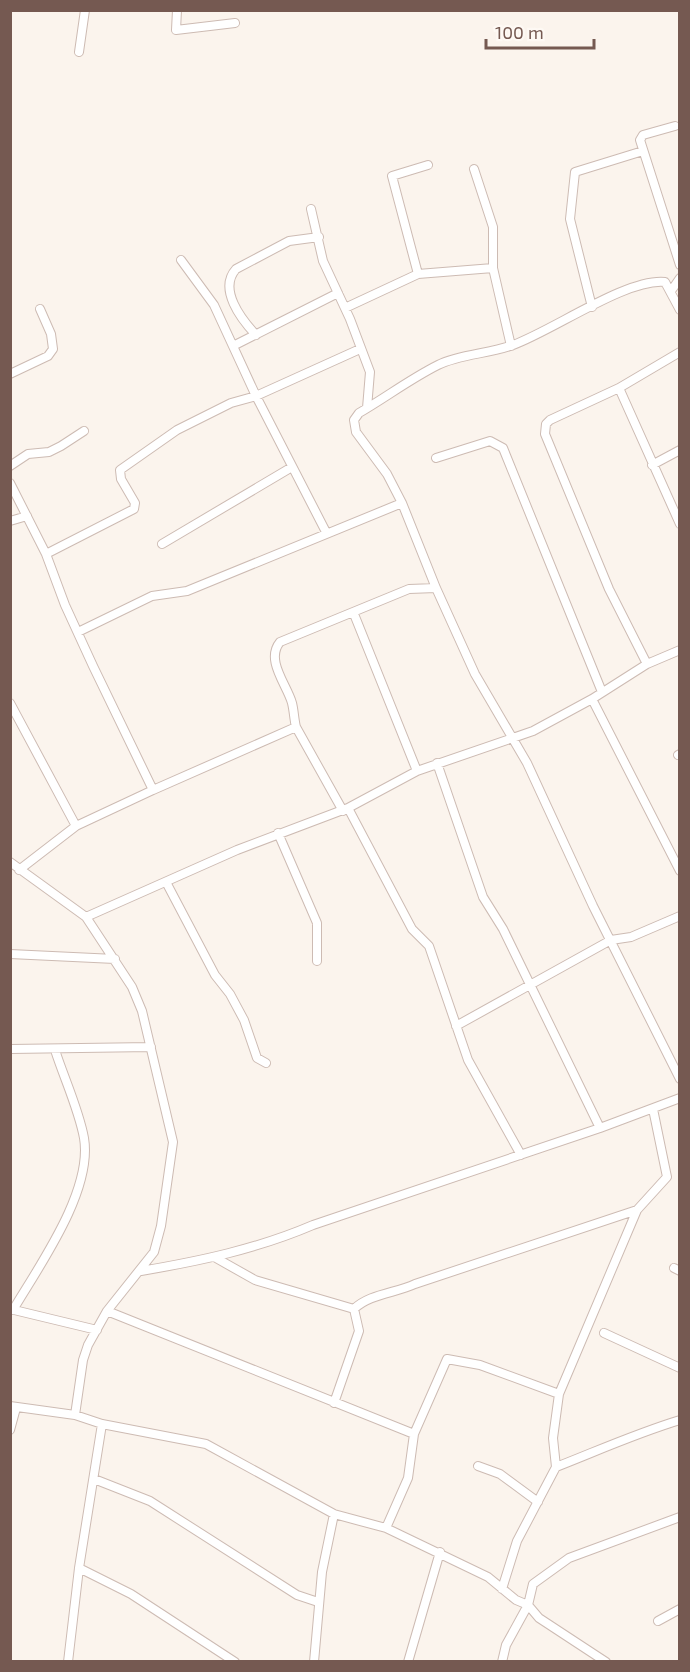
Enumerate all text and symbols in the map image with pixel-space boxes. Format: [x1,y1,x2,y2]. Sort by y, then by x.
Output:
scale bar [486,12,594,50]
text: 100 m [495,21,544,43]

